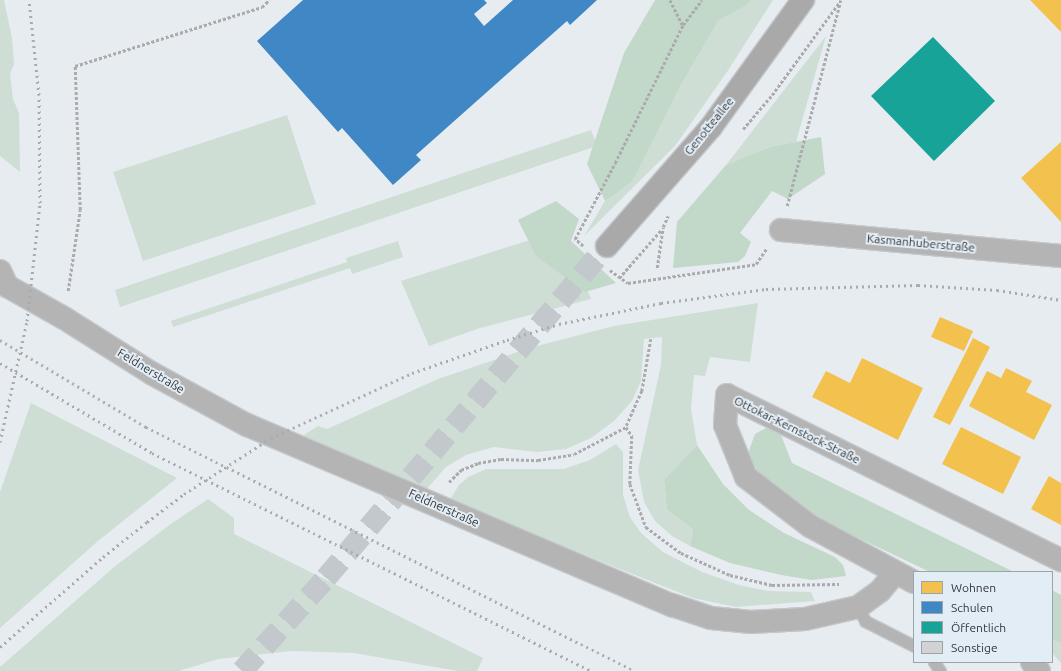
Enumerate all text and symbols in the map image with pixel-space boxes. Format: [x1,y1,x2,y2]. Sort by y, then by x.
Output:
street label: Genotteallee [681,94,737,158]
street label: Kasmanhuberstraße [866,231,976,255]
street label: Feldnerstraße [115,345,187,397]
street label: Ottokar-Kernstock-Straße [732,393,862,467]
street label: Feldnerstraße [407,486,481,530]
legend [913,571,1053,663]
text: Wohnen [951,581,996,594]
text: Schulen [951,601,993,614]
text: Öffentlich [951,621,1006,634]
text: Sonstige [951,641,998,654]

